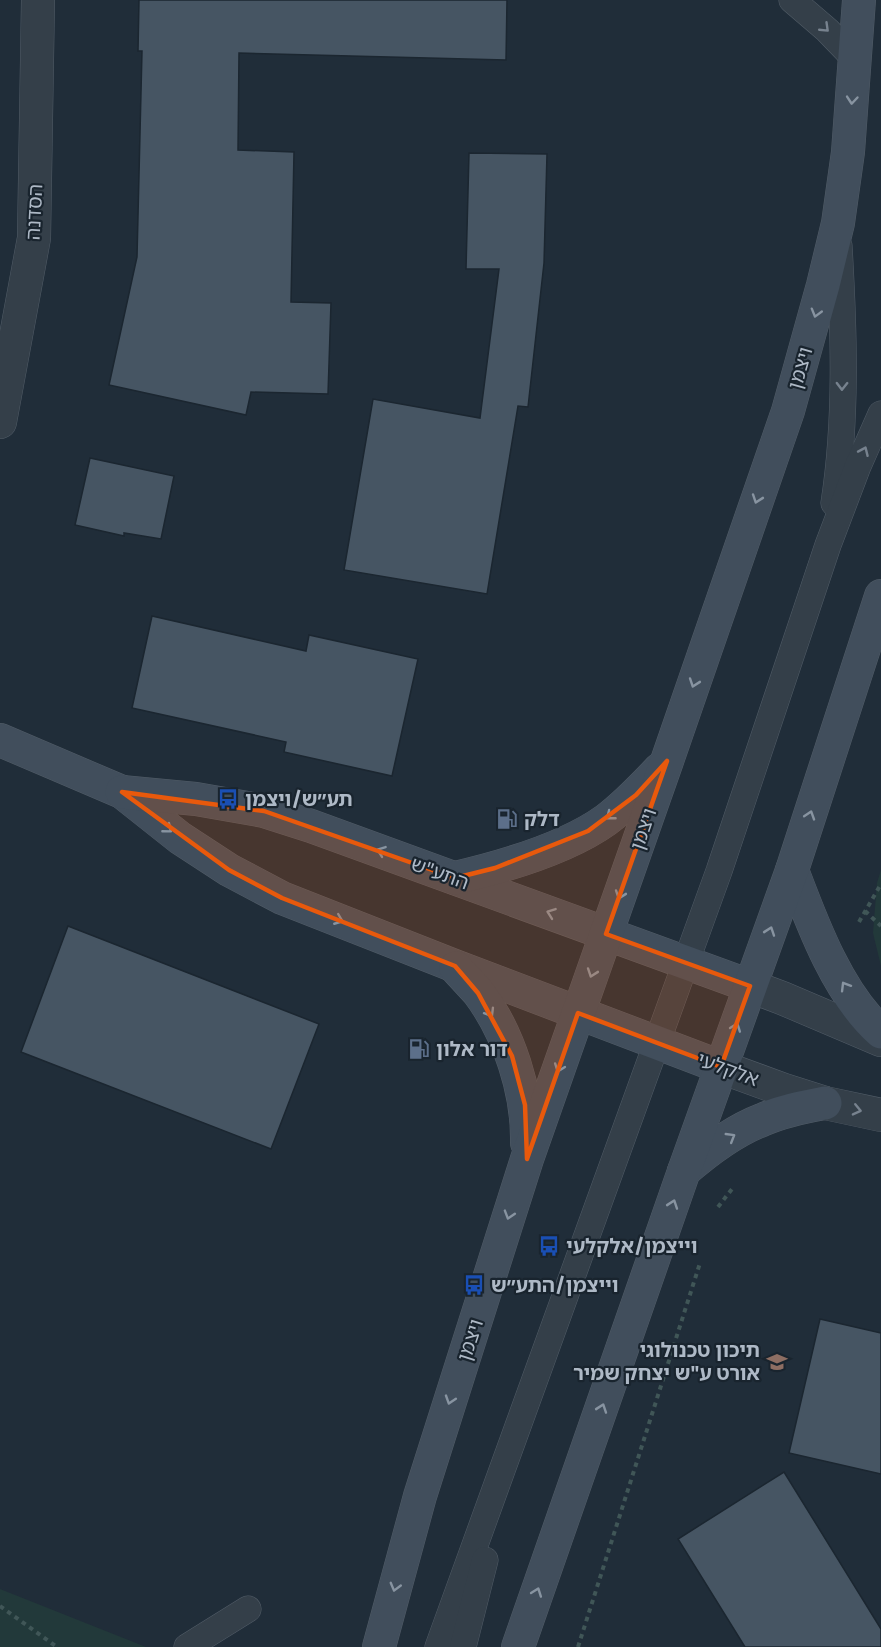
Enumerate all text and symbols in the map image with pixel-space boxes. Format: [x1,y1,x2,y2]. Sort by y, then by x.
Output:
one-way arrow [817,21,828,32]
one-way arrow [846,96,859,105]
street label: הסדנה [21,183,47,241]
one-way arrow [810,308,823,318]
street label: ויצמן [783,344,817,392]
one-way arrow [836,382,849,391]
one-way arrow [857,447,869,458]
one-way arrow [752,493,765,504]
one-way arrow [688,677,701,688]
bus stop icon: תע״ש/ויצמן [216,787,240,811]
place label: תע״ש/ויצמן [245,787,353,811]
street label: ויצמן [625,805,661,853]
fuel station icon: דלק [495,807,519,831]
place label: דלק [524,807,560,831]
one-way arrow [606,809,617,820]
one-way arrow [803,810,815,821]
one-way arrow [161,821,172,832]
one-way arrow [376,846,387,858]
street label: התע"ש [408,851,472,895]
one-way arrow [614,889,627,900]
one-way arrow [546,908,557,921]
one-way arrow [333,913,344,925]
one-way arrow [763,926,776,937]
one-way arrow [587,967,600,978]
one-way arrow [841,982,853,992]
one-way arrow [483,1007,495,1017]
one-way arrow [728,1022,741,1032]
fuel station icon: דור אלון [407,1037,431,1061]
place label: דור אלון [436,1037,508,1061]
street label: אלקלעי [694,1047,762,1091]
one-way arrow [553,1063,566,1073]
one-way arrow [852,1103,862,1116]
one-way arrow [725,1132,735,1144]
one-way arrow [665,1199,678,1210]
one-way arrow [504,1209,516,1219]
bus stop icon: וייצמן/אלקלעי [537,1234,561,1258]
place label: וייצמן/אלקלעי [566,1234,697,1258]
bus stop icon: וייצמן/התע״ש [462,1273,486,1297]
place label: וייצמן/התע״ש [491,1273,618,1297]
street label: ויצמן [452,1316,488,1364]
place label: תיכון טכנולוגי אורט ע"ש יצחק שמיר [573,1338,760,1385]
school or university icon: תיכון טכנולוגי אורט ע"ש יצחק שמיר [765,1350,789,1374]
one-way arrow [445,1394,458,1405]
one-way arrow [595,1403,608,1414]
one-way arrow [389,1582,402,1592]
one-way arrow [530,1587,543,1598]

